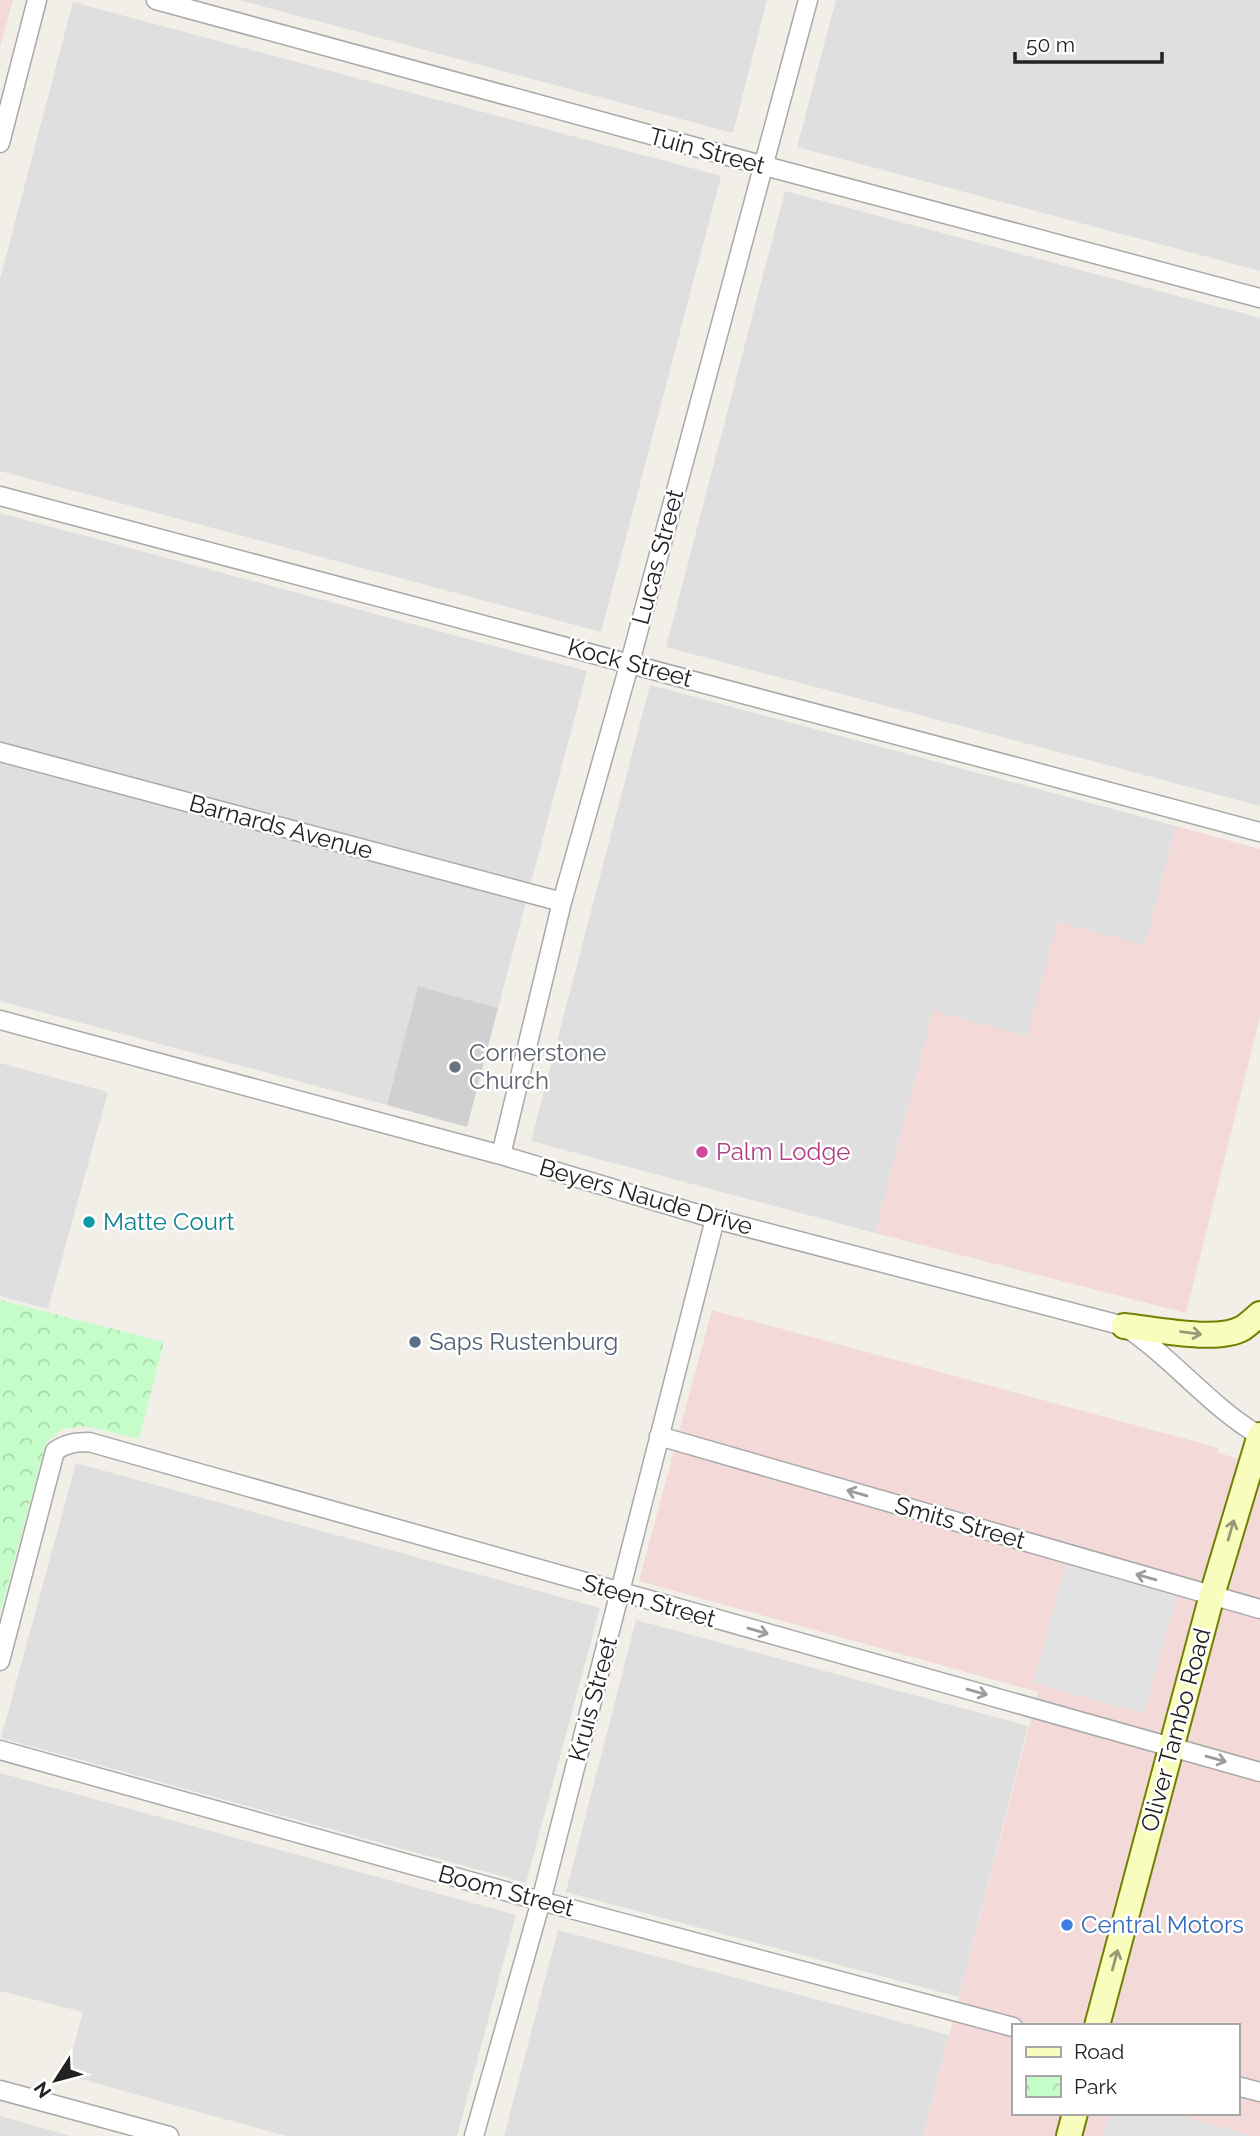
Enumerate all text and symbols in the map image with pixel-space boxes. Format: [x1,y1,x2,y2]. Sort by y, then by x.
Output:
scale bar [1015,21,1162,65]
text: 50 m [1026,32,1075,57]
street label: Tuin Street [646,121,768,180]
street label: Lucas Street [626,486,689,628]
street label: Kock Street [565,632,695,693]
street label: Barnards Avenue [186,788,376,865]
place label: Cornerstone Church [469,1038,606,1095]
marker: Cornerstone Church [447,1059,463,1075]
place label: Palm Lodge [716,1137,850,1166]
marker: Palm Lodge [694,1144,710,1160]
street label: Beyers Naude Drive [536,1152,756,1241]
place label: Matte Court [103,1207,234,1236]
marker: Matte Court [81,1214,97,1230]
place label: Saps Rustenburg [429,1327,618,1356]
one-way arrow [1180,1327,1202,1340]
marker: Saps Rustenburg [407,1334,423,1350]
one-way arrow [846,1486,869,1499]
street label: Smits Street [892,1490,1029,1555]
one-way arrow [1226,1519,1239,1541]
street label: Steen Street [579,1568,719,1633]
one-way arrow [1136,1569,1158,1582]
one-way arrow [747,1625,769,1638]
street label: Oliver Tambo Road [1134,1625,1217,1835]
street label: Kruis Street [562,1633,623,1764]
one-way arrow [966,1686,988,1699]
one-way arrow [1204,1753,1227,1766]
street label: Boom Street [435,1858,577,1923]
place label: Central Motors [1081,1910,1244,1939]
marker: Central Motors [1059,1917,1075,1933]
one-way arrow [1109,1949,1122,1971]
legend [1012,2024,1239,2115]
text: Road [1074,2039,1124,2064]
north arrow [21,2045,91,2115]
text: Park [1074,2074,1117,2099]
text: N [29,2078,55,2102]

